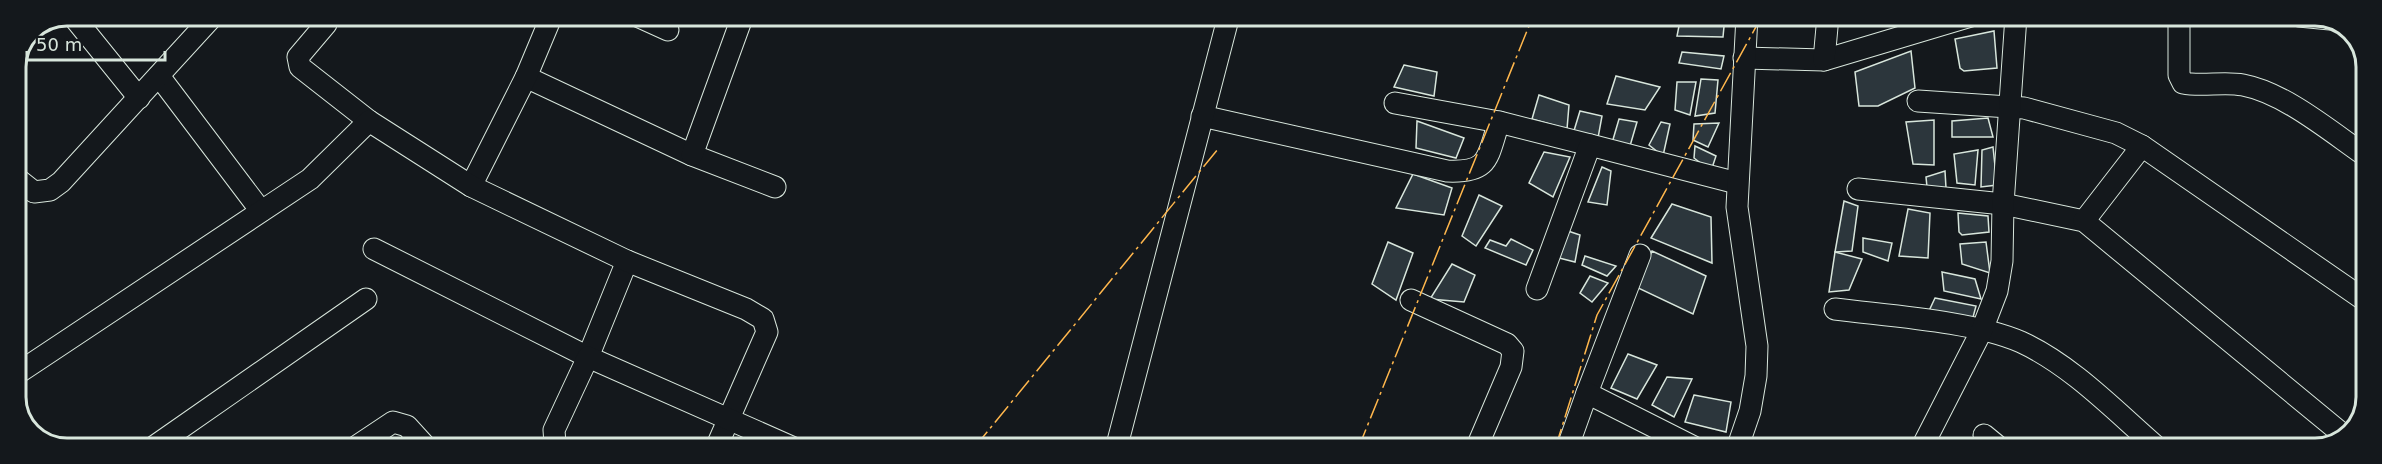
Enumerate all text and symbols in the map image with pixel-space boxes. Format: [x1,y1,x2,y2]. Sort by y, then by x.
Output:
scale bar [27,24,165,62]
text: 50 m [36,34,82,55]

